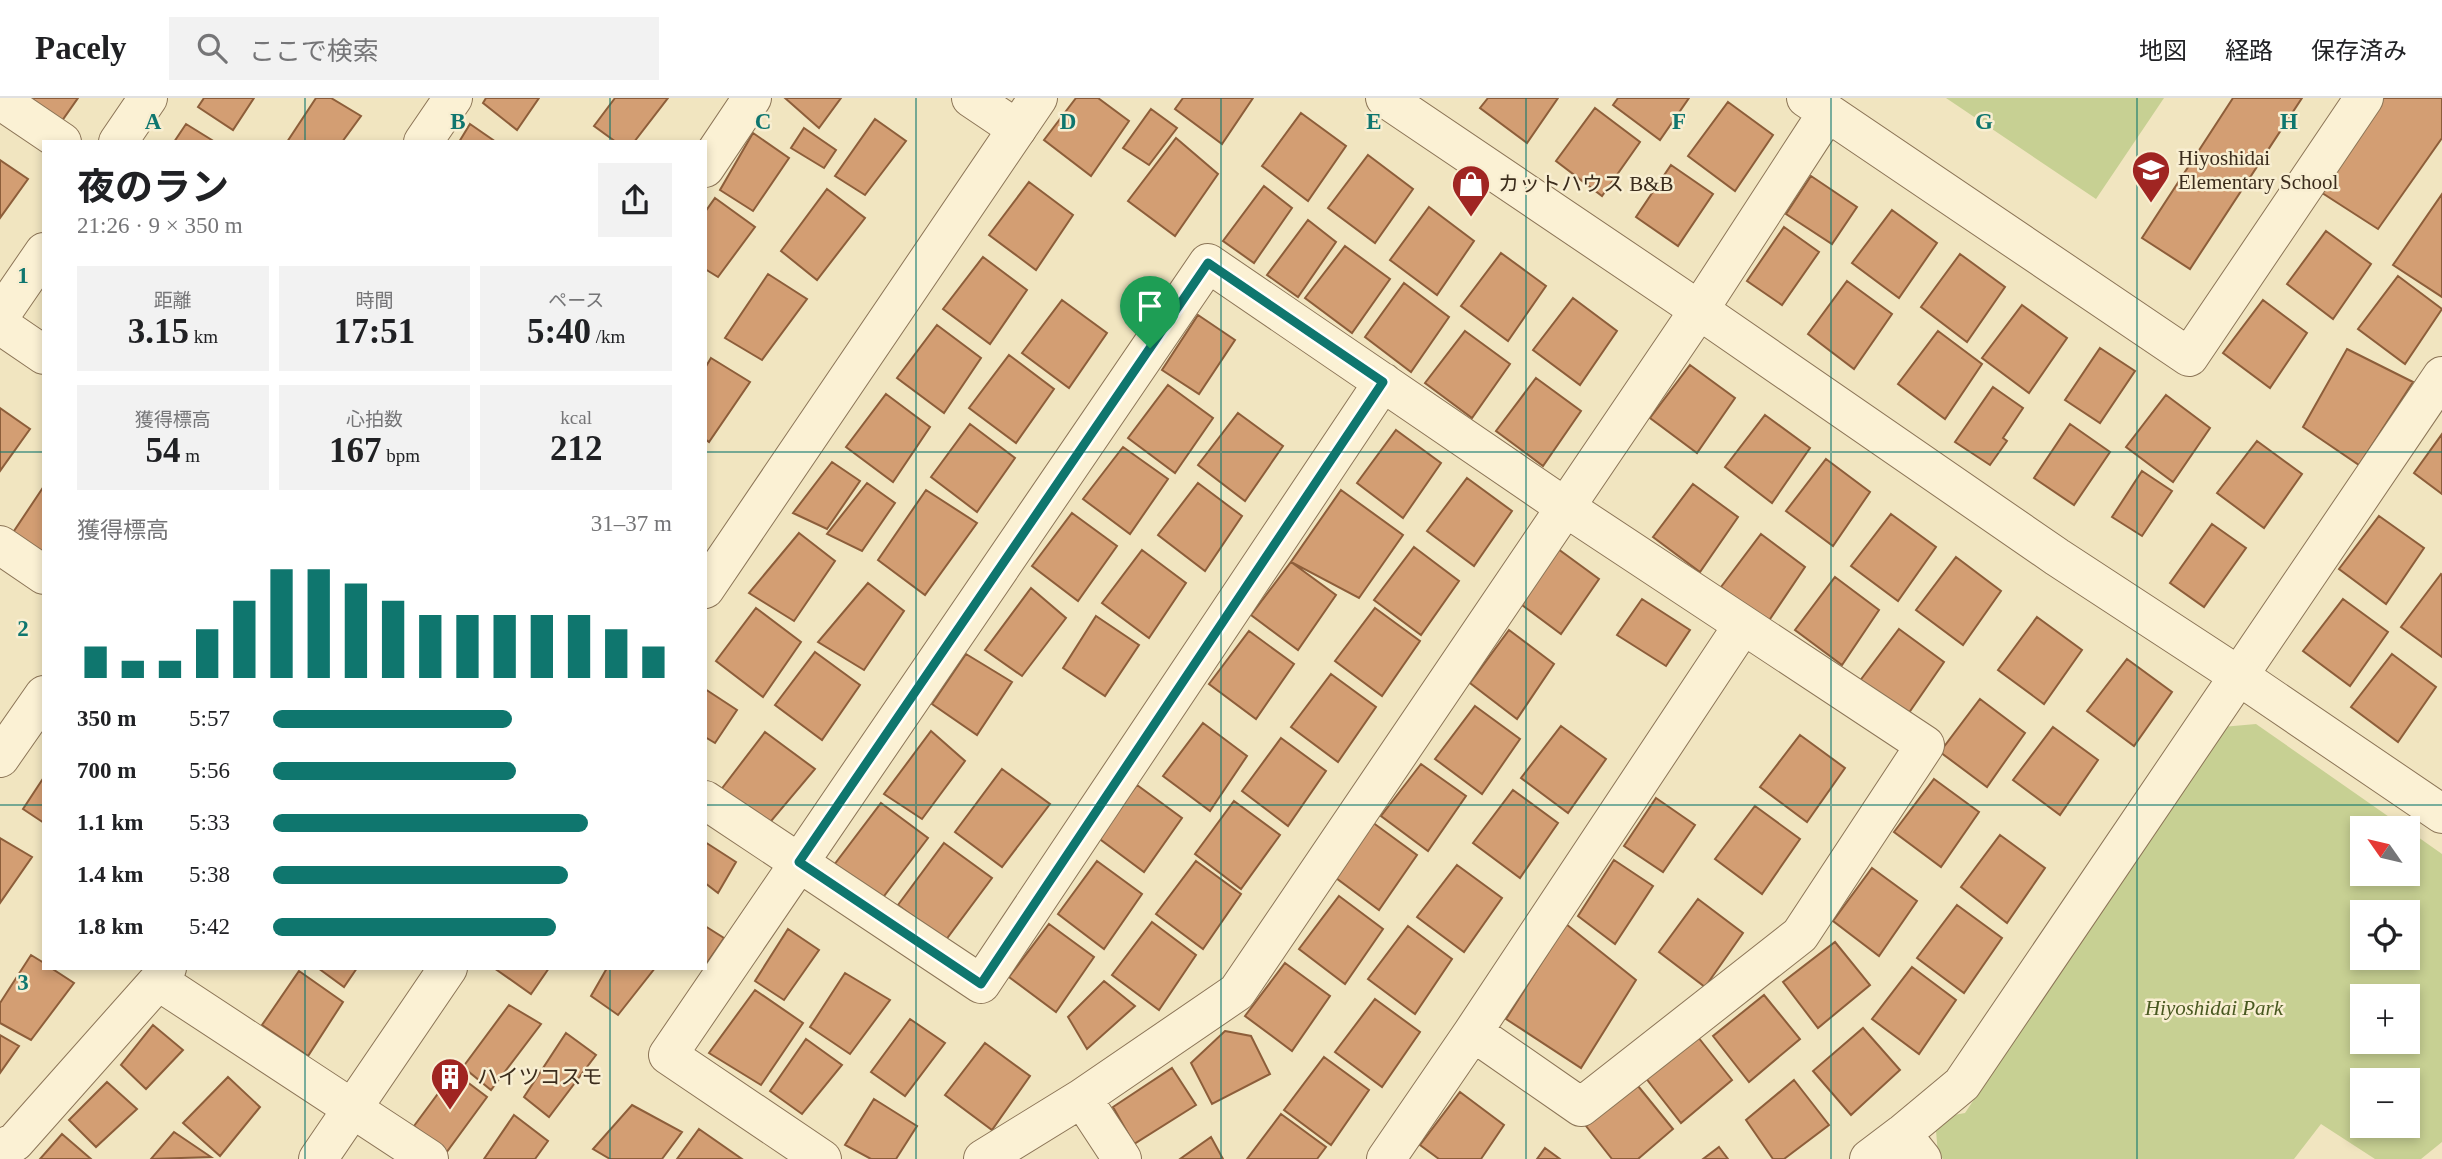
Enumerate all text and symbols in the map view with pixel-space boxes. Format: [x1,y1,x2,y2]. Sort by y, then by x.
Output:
search box [169,17,659,80]
icon: search [193,29,231,67]
text: Pacely [35,30,127,66]
text: ここで検索 [249,37,379,66]
text: 地図 [2139,38,2187,64]
text: 経路 [2225,38,2273,64]
text: 保存済み [2311,38,2407,64]
text: A [145,109,162,134]
text: B [450,109,466,134]
text: C [755,109,771,134]
text: D [1060,109,1076,134]
text: E [1366,109,1382,134]
text: F [1672,109,1686,134]
text: G [1975,109,1993,134]
text: H [2280,109,2298,134]
place label: Hiyoshidai Elementary School [2178,146,2339,194]
school or university icon: Hiyoshidai Elementary School [2130,149,2172,204]
button: share [598,163,672,237]
shop icon: カットハウス B&B [1450,163,1492,218]
text: 夜のラン [77,166,229,208]
place label: カットハウス B&B [1498,172,1674,196]
text: 21:26 · 9 × 350 m [77,213,243,238]
text: 1 [17,263,29,288]
pin [1120,276,1180,348]
icon: arrive [1131,287,1169,325]
text: 距離 [154,290,192,311]
text: 時間 [355,290,394,311]
text: ペース [548,290,604,311]
text: 3.15 [128,312,189,351]
text: 17:51 [334,312,415,351]
text: 5:40 [527,312,591,351]
text: km [189,326,218,347]
text: /km [591,326,625,347]
text: kcal [560,407,592,428]
text: 獲得標高 [135,409,211,430]
text: 心拍数 [346,409,403,430]
text: 212 [550,429,602,468]
text: 54 [146,431,181,470]
text: 167 [329,431,381,470]
text: m [181,445,200,466]
text: bpm [381,445,420,466]
text: 31–37 m [591,511,672,536]
text: 獲得標高 [77,518,169,543]
text: 2 [17,616,29,641]
text: 350 m [77,706,136,731]
text: 5:57 [189,706,230,731]
text: 700 m [77,758,136,783]
text: 5:56 [189,758,230,783]
text: 1.1 km [77,810,143,835]
text: 5:33 [189,810,230,835]
north arrow [2350,816,2420,886]
map controls [2350,816,2420,1138]
text: 1.4 km [77,862,143,887]
text: 5:38 [189,862,230,887]
button: locate [2350,900,2420,970]
text: 1.8 km [77,914,143,939]
text: 5:42 [189,914,230,939]
text: 3 [17,970,29,995]
button: + [2350,984,2420,1054]
park label: Hiyoshidai Park [2144,996,2284,1020]
building icon: ハイツコスモ [429,1056,471,1111]
place label: ハイツコスモ [477,1065,603,1089]
button: − [2350,1068,2420,1138]

